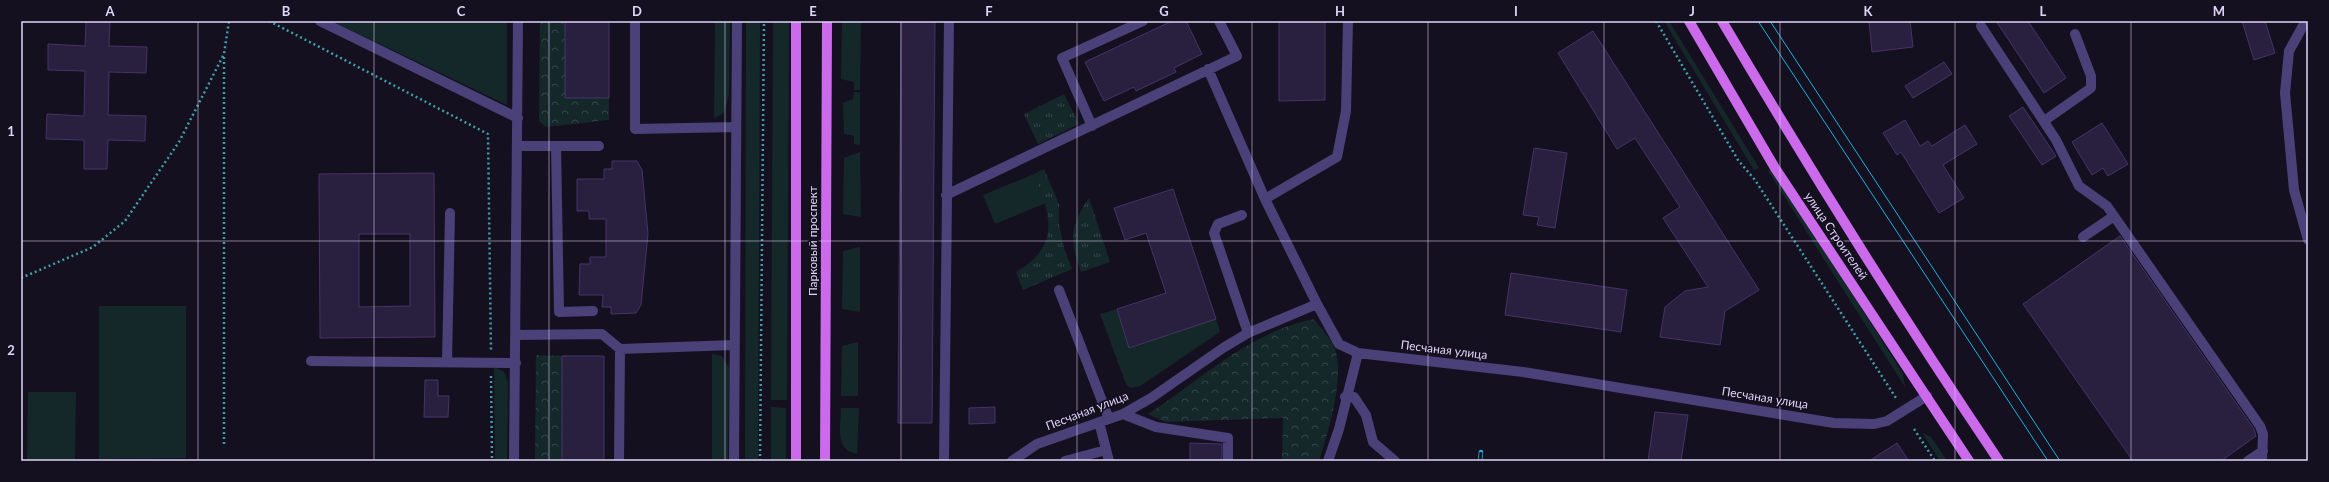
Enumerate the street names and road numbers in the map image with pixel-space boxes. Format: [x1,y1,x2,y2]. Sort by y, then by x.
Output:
street label: Парковый проспект [805,186,820,296]
street label: улица Строителей [1802,189,1871,282]
street label: Песчаная улица [1400,337,1488,362]
street label: Песчаная улица [1721,383,1809,412]
street label: Песчаная улица [1043,388,1130,433]

